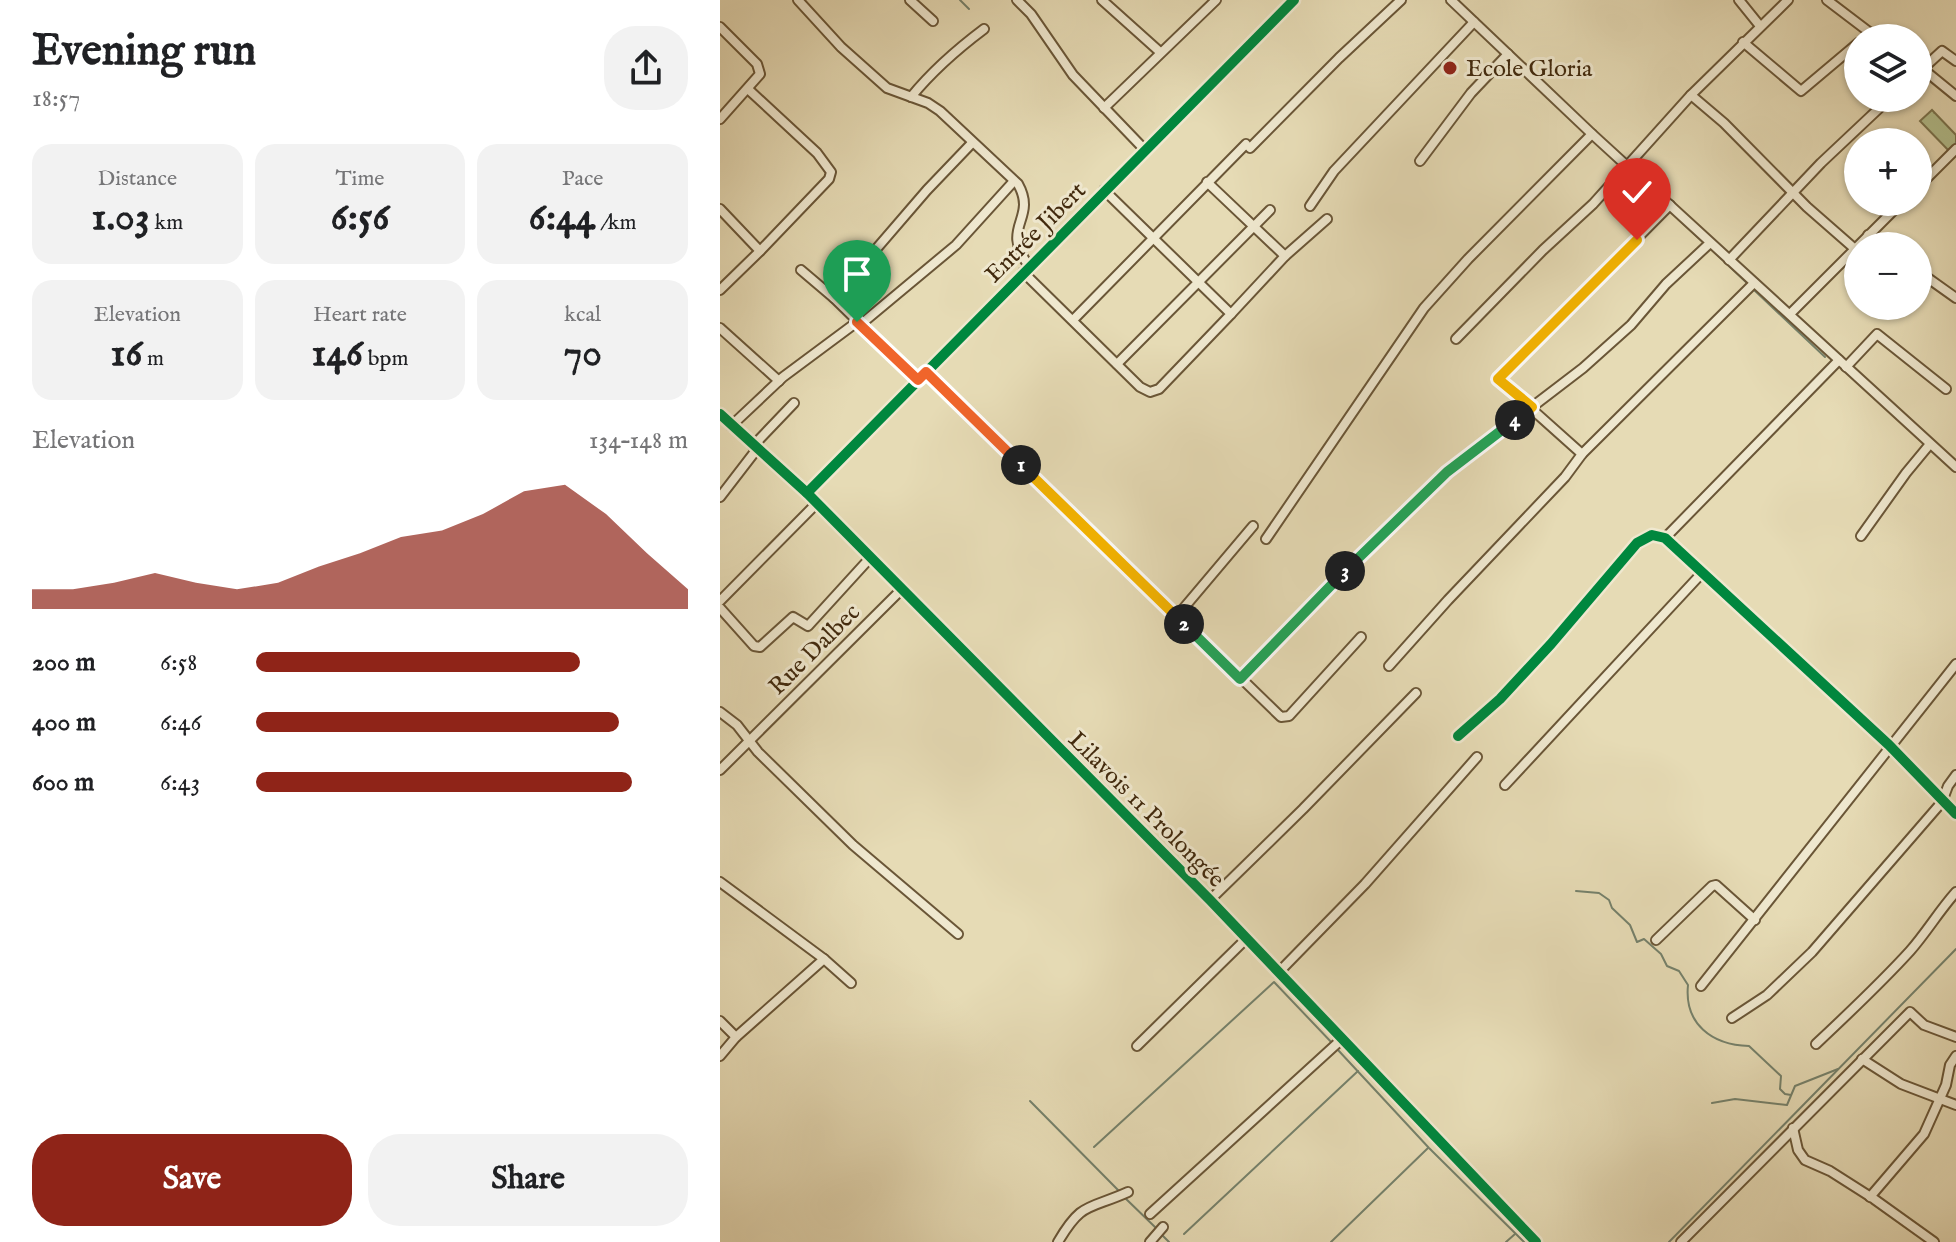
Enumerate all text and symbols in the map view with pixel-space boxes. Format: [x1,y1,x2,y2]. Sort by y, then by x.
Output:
text: Evening run [32,24,256,80]
map controls [1844,24,1932,320]
button: layers [1844,24,1932,112]
button: share [604,26,688,110]
place label: Ecole Gloria [1466,54,1593,85]
marker: Ecole Gloria [1441,59,1459,77]
text: 18:57 [32,82,80,115]
button: + [1844,128,1932,216]
pin [1603,158,1671,240]
text: Distance [98,165,177,193]
text: Time [336,165,384,193]
text: Pace [562,165,603,193]
icon: check [1615,170,1659,214]
street label: Entrée Jibert [979,176,1093,290]
text: 1.03 [92,193,150,244]
text: 6:56 [331,193,389,244]
text: 6:44 [529,193,595,244]
text: km [150,209,183,237]
text: /km [595,209,637,237]
button: − [1844,232,1932,320]
pin [823,240,891,322]
icon: arrive [835,252,879,296]
text: Elevation [94,301,181,329]
text: Heart rate [313,301,407,329]
text: kcal [564,301,601,329]
text: 16 [111,329,142,380]
text: 146 [312,329,363,380]
text: 70 [563,329,602,380]
text: m [142,345,164,373]
text: bpm [363,345,408,373]
pin: 4 [1495,400,1535,440]
text: 4 [1510,406,1520,434]
text: Elevation [32,424,135,457]
text: 134–148 m [589,424,688,457]
pin: 1 [1001,445,1041,485]
text: 1 [1017,451,1025,479]
pin: 3 [1325,551,1365,591]
text: 3 [1341,557,1349,585]
street label: Rue Dalbec [763,598,867,702]
pin: 2 [1164,604,1204,644]
text: 2 [1179,610,1189,638]
text: 200 m [32,646,96,679]
text: 6:58 [160,646,197,679]
text: 400 m [32,706,96,739]
text: 6:46 [160,706,202,739]
street label: Lilavois 11 Prolongée [1061,725,1231,895]
text: 600 m [32,766,94,799]
text: 6:43 [160,766,200,799]
button: Save [32,1134,352,1226]
button: Share [368,1134,688,1226]

